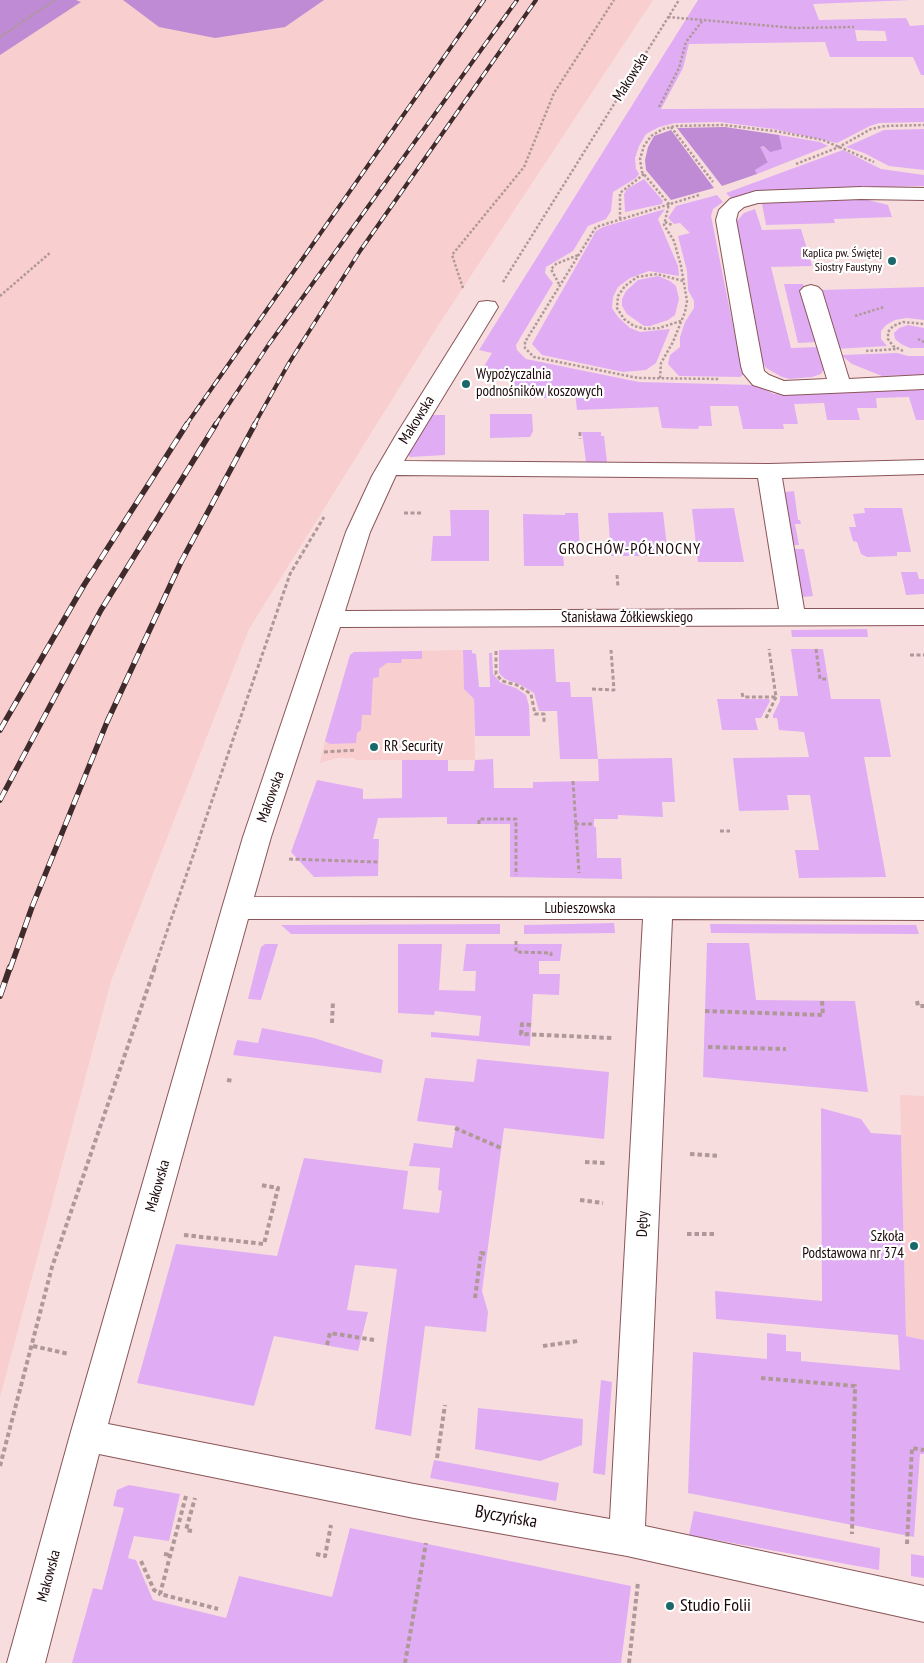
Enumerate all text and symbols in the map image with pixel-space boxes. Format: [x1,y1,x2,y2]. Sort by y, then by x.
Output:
street label: Makowska [609,50,653,104]
place label: Kaplica pw. Świętej Siostry Faustyny [803,247,882,275]
marker: Kaplica pw. Świętej Siostry Faustyny [886,255,898,267]
place label: Wypożyczalnia podnośników koszowych [476,366,603,401]
marker: Wypożyczalnia podnośników koszowych [460,378,472,390]
street label: Makowska [395,393,439,447]
district label: GROCHÓW-PÓŁNOCNY [557,539,703,559]
street label: Stanisława Żółkiewskiego [561,609,693,627]
place label: RR Security [384,738,443,756]
marker: RR Security [368,741,380,753]
street label: Makowska [253,769,289,825]
street label: Lubieszowska [545,900,615,918]
street label: Makowska [142,1158,174,1214]
street label: Dęby [634,1211,652,1237]
place label: Szkoła Podstawowa nr 374 [802,1228,904,1263]
marker: Szkoła Podstawowa nr 374 [908,1240,920,1252]
street label: Byczyńska [473,1501,539,1533]
street label: Makowska [33,1548,65,1604]
place label: Studio Folii [680,1595,751,1617]
marker: Studio Folii [664,1600,676,1612]

